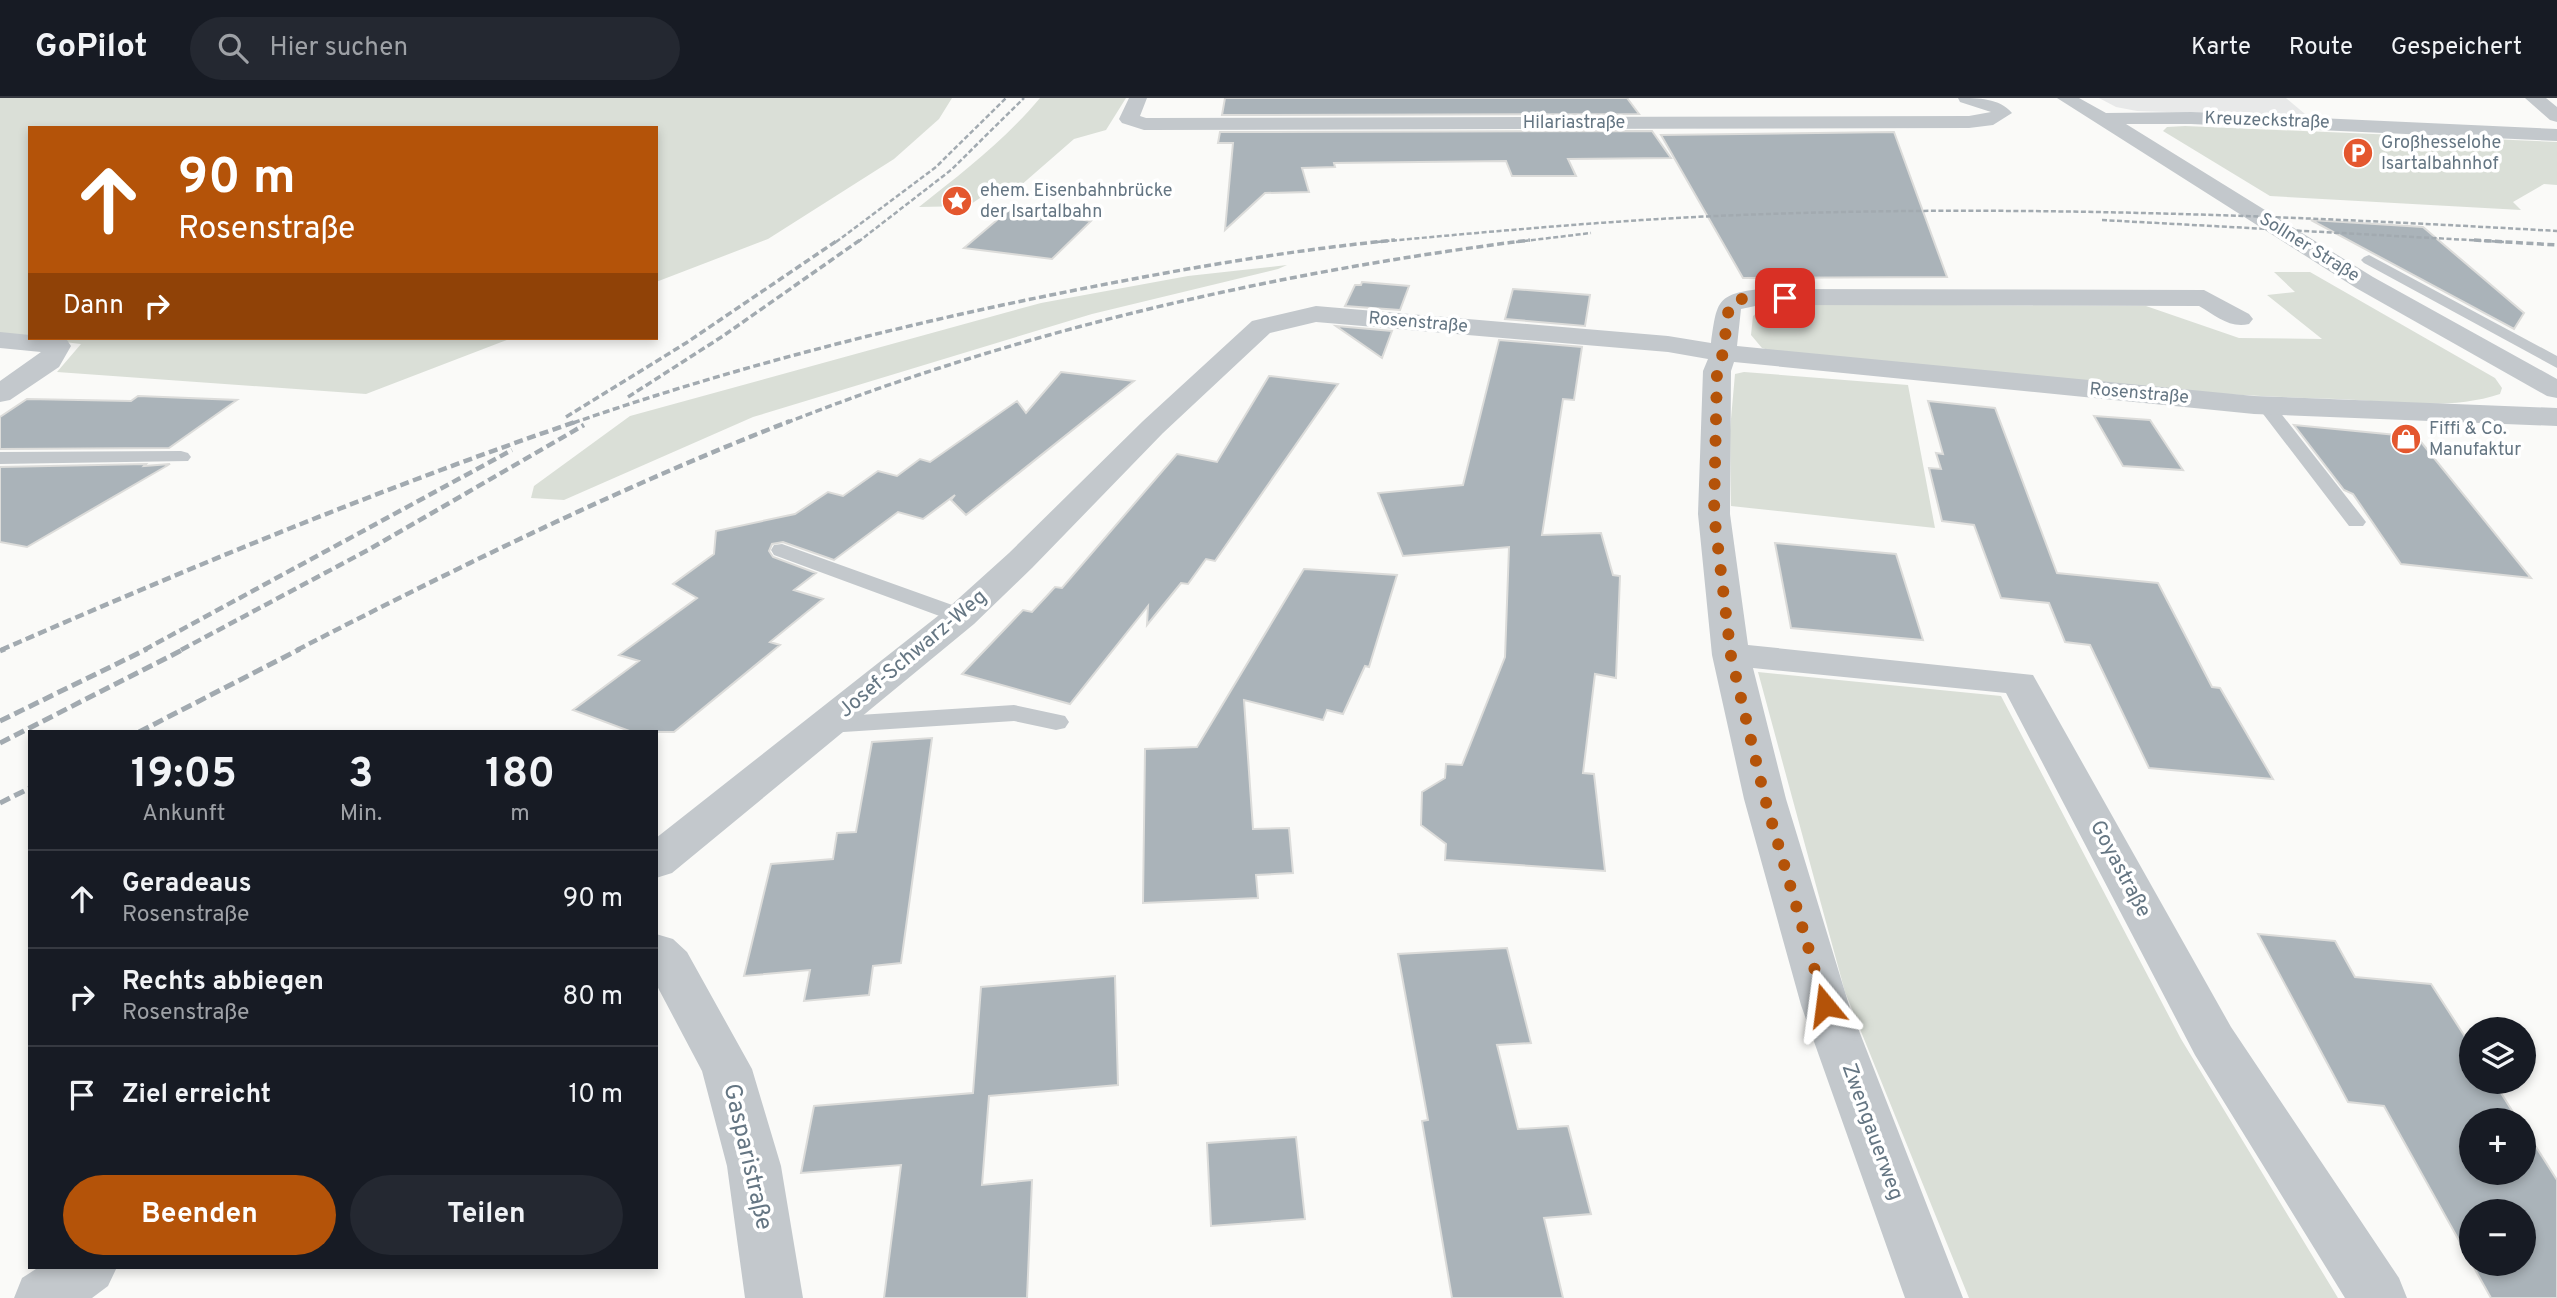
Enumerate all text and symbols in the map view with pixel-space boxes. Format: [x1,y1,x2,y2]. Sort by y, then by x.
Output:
search box [190,17,680,80]
text: GoPilot [35,27,148,69]
icon: search [214,29,252,67]
text: Hier suchen [270,32,408,65]
text: Karte [2191,33,2251,63]
text: Route [2289,33,2353,63]
text: Gespeichert [2391,33,2522,63]
street label: Kreuzeckstraße [2204,107,2330,135]
street label: Hilariastraße [1523,112,1625,135]
place label: Großhesselohe Isartalbahnhof [2381,132,2501,176]
parking icon: Großhesselohe Isartalbahnhof [2341,136,2375,170]
text: 90 m [178,149,296,211]
icon: ahead [63,154,154,245]
place label: ehem. Eisenbahnbrücke der Isartalbahn [980,180,1172,224]
place icon: ehem. Eisenbahnbrücke der Isartalbahn [940,184,974,218]
street label: Sollner Straße [2255,208,2363,288]
text: Rosenstraße [178,210,355,250]
pin [1755,268,1815,328]
icon: arrive [1766,279,1804,317]
icon: right [138,287,176,325]
text: Dann [63,290,124,323]
street label: Rosenstraße [1367,307,1469,339]
street label: Rosenstraße [2088,378,2190,410]
place label: Fiffi & Co. Manufaktur [2429,418,2521,462]
shop icon: Fiffi & Co. Manufaktur [2389,422,2423,456]
street label: Josef-Schwarz-Weg [833,584,993,724]
text: 19:05 [131,749,237,802]
text: 3 [348,749,374,802]
text: 180 [485,749,555,802]
text: Ankunft [142,800,225,829]
text: Min. [340,800,382,829]
text: m [510,800,530,829]
street label: Goyastraße [2083,816,2157,922]
text: Geradeaus [122,868,251,901]
icon: ahead [63,880,101,918]
text: 90 m [563,883,623,916]
text: Rosenstraße [122,901,249,930]
text: Rechts abbiegen [122,966,324,999]
position arrow [1788,968,1862,1042]
icon: right [63,978,101,1016]
text: 80 m [563,981,623,1014]
text: Rosenstraße [122,999,249,1028]
map controls [2459,1017,2536,1276]
button: layers [2459,1017,2536,1094]
street label: Zwengauerweg [1835,1060,1909,1204]
icon: arrive [63,1076,101,1114]
text: Ziel erreicht [122,1079,271,1112]
text: 10 m [568,1079,623,1112]
street label: Gasparistraße [716,1081,778,1233]
button: + [2459,1108,2536,1185]
button: Beenden [63,1175,336,1255]
button: Teilen [350,1175,623,1255]
button: − [2459,1199,2536,1276]

